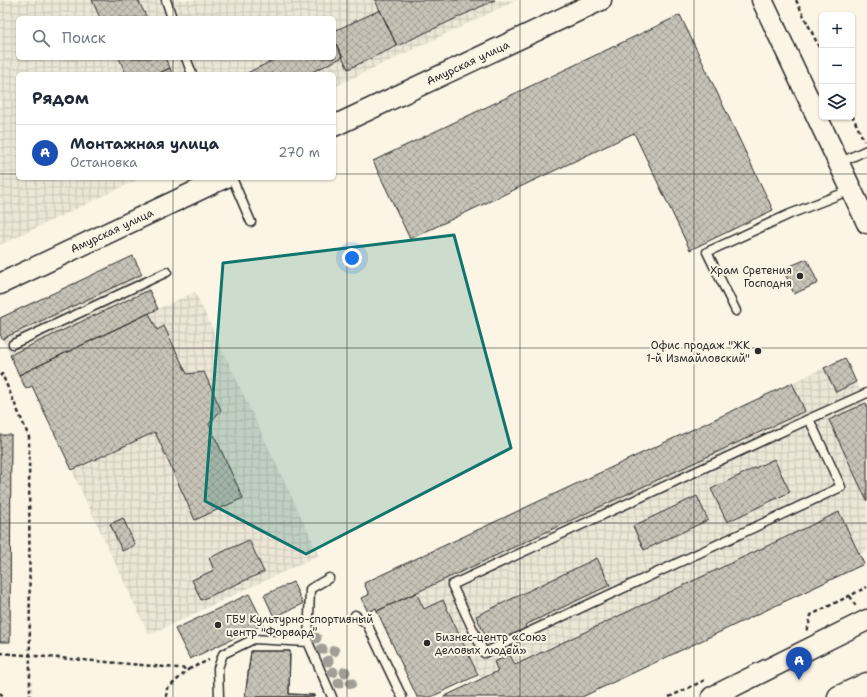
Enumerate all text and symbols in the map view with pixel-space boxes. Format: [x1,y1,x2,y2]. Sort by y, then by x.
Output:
map controls [819,12,855,120]
button: + [819,12,855,48]
search box [16,16,336,60]
icon: search [30,27,52,49]
text: Поиск [62,28,106,48]
street label: Амурская улица [424,37,512,89]
button: − [819,48,855,84]
button: layers [819,84,855,120]
text: Рядом [32,87,89,109]
text: Монтажная улица [70,134,219,154]
text: A [40,144,50,161]
text: 270 m [278,144,320,161]
text: Остановка [70,154,137,171]
street label: Амурская улица [68,205,156,257]
your location [342,248,362,268]
place label: Храм Сретения Господня [710,263,792,291]
marker: Храм Сретения Господня [795,271,805,281]
place label: Офис продаж "ЖК 1-й Измайловский" [646,338,750,366]
marker: Офис продаж "ЖК 1-й Измайловский" [753,346,763,356]
place label: ГБУ Культурно-спортивный центр "Форвард" [226,612,373,640]
marker: ГБУ Культурно-спортивный центр "Форвард" [213,620,223,630]
place label: Бизнес-центр «Союз деловых людей» [435,630,546,658]
marker: Бизнес-центр «Союз деловых людей» [422,638,432,648]
pin: A [786,647,812,680]

